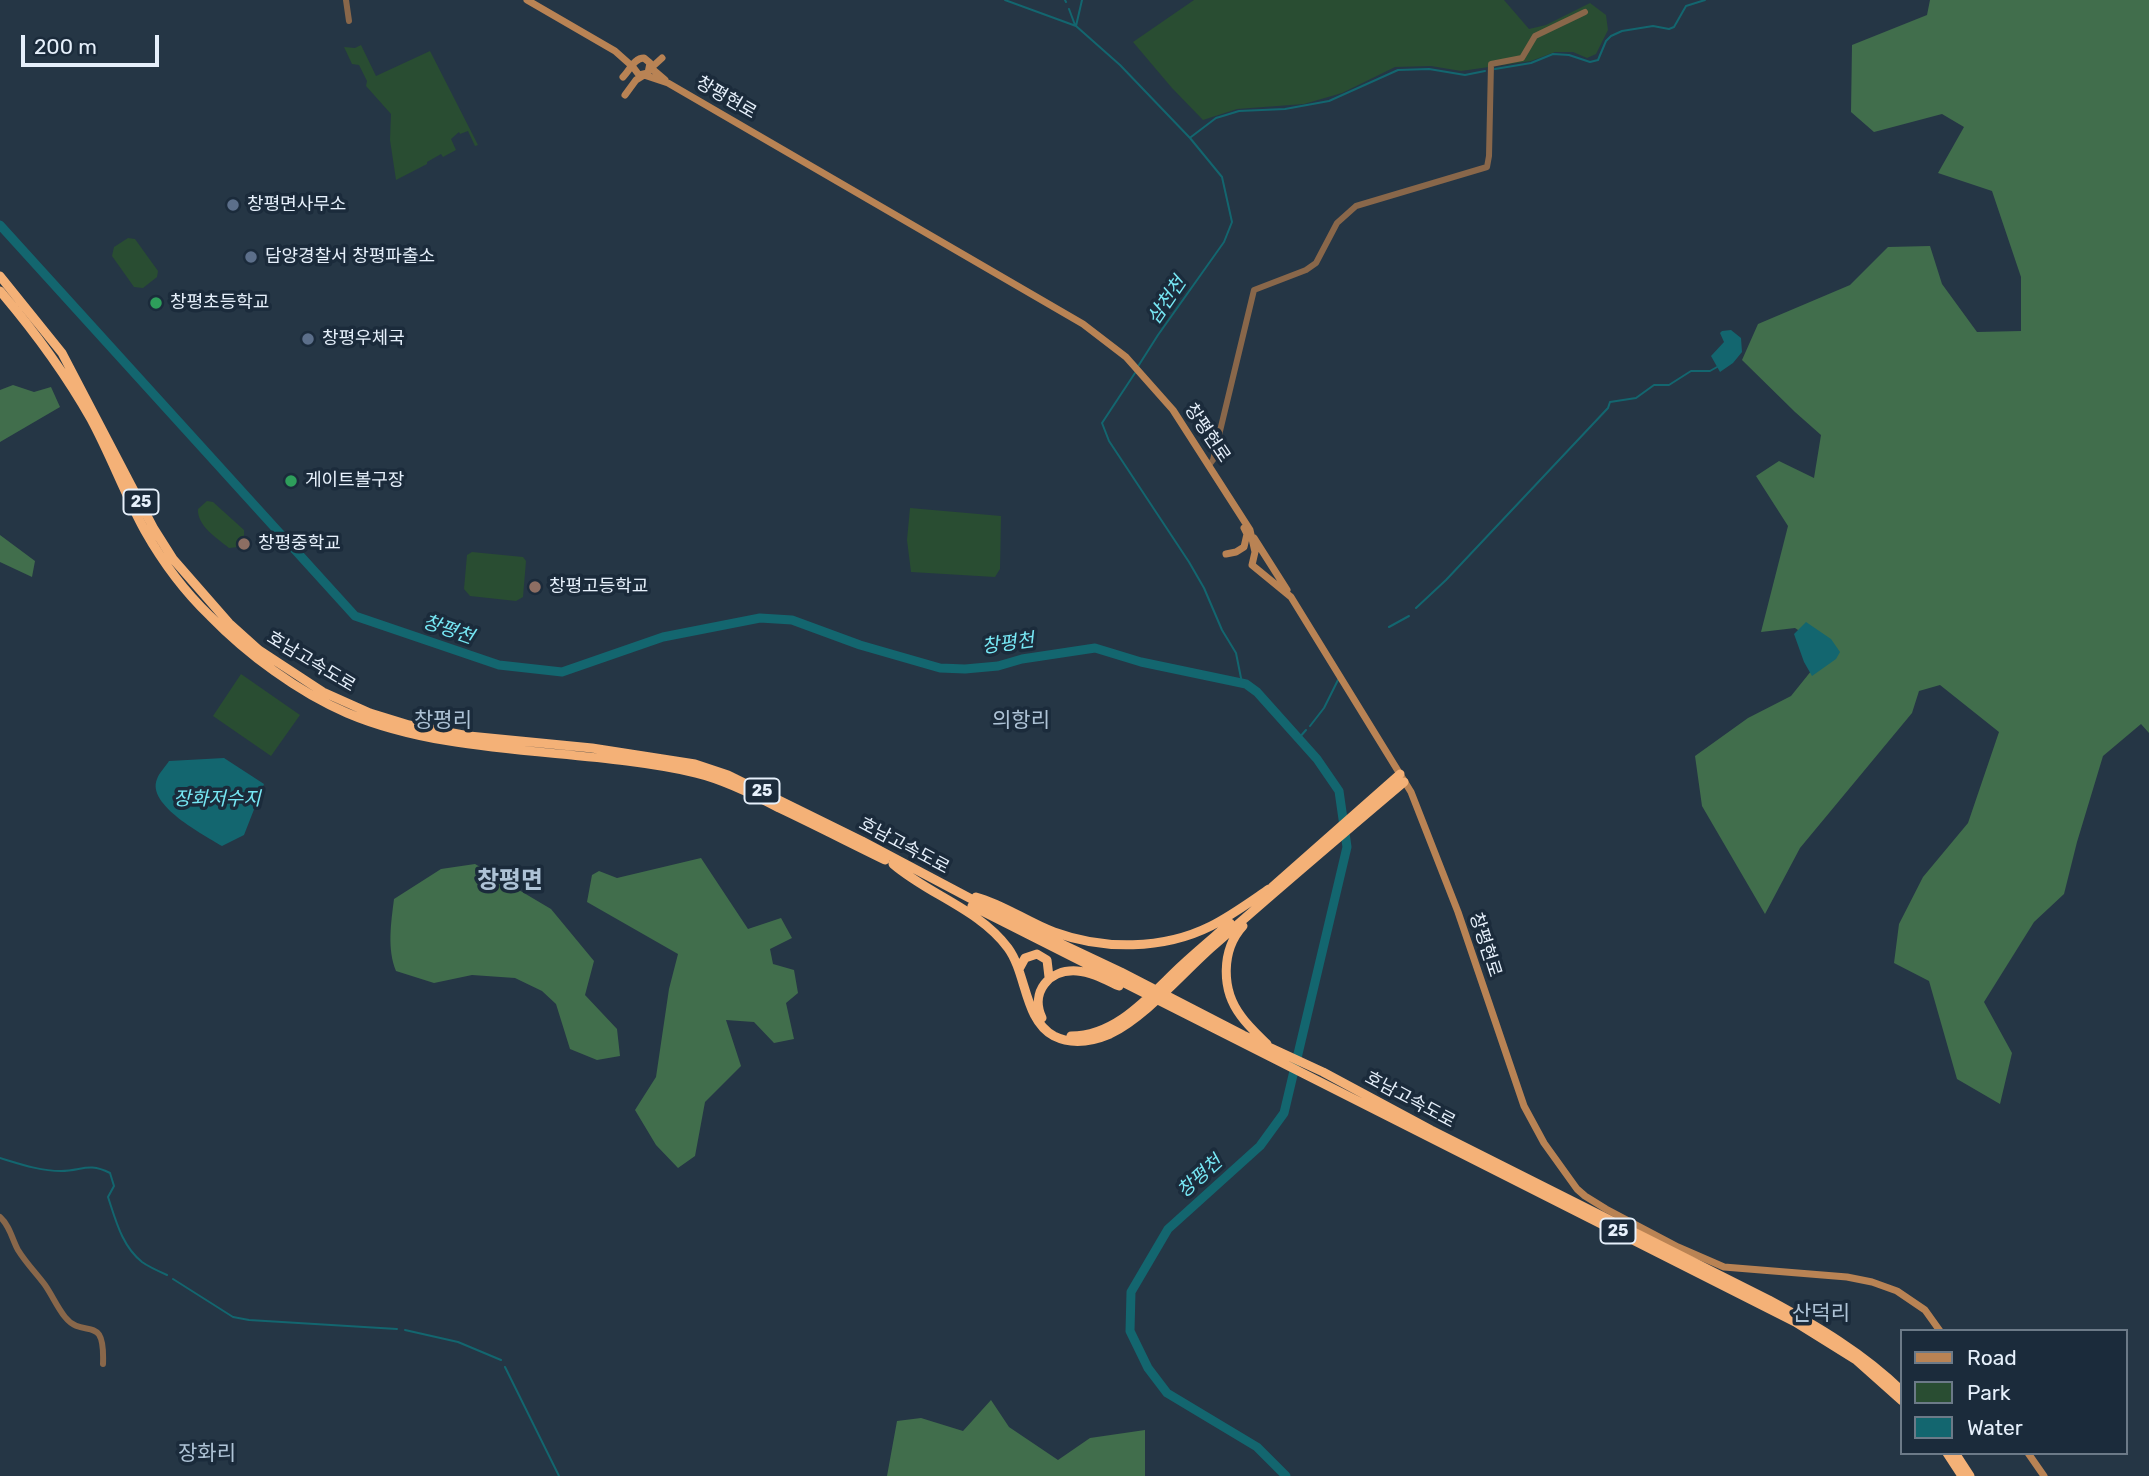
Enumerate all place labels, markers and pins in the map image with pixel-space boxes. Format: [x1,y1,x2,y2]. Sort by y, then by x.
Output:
place label: 창평면사무소 [247,194,346,216]
marker: 창평면사무소 [225,197,241,213]
place label: 담양경찰서 창평파출소 [265,246,435,268]
marker: 담양경찰서 창평파출소 [243,249,259,265]
place label: 창평초등학교 [170,292,269,314]
marker: 창평초등학교 [148,295,164,311]
place label: 창평우체국 [322,328,405,350]
marker: 창평우체국 [300,331,316,347]
place label: 게이트볼구장 [305,470,404,492]
marker: 게이트볼구장 [283,473,299,489]
place label: 창평중학교 [258,533,341,555]
marker: 창평중학교 [236,536,252,552]
place label: 창평고등학교 [549,576,648,598]
marker: 창평고등학교 [527,579,543,595]

